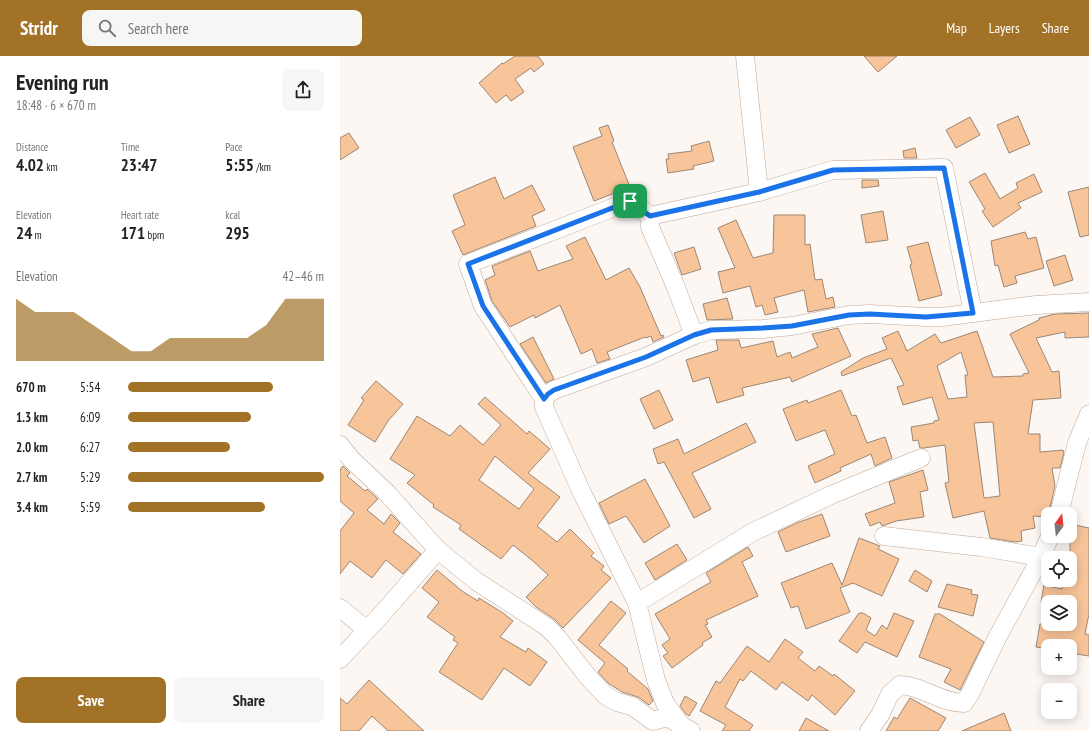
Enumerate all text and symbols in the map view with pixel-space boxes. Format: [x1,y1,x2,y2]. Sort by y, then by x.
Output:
search box [82,10,362,46]
text: Stridr [20,16,58,40]
icon: search [96,17,118,39]
text: Search here [128,19,189,38]
text: Map [946,19,967,37]
text: Layers [989,19,1020,37]
text: Share [1042,19,1069,37]
text: Evening run [16,68,109,96]
button: share [282,69,324,111]
text: 18:48 · 6 × 670 m [16,97,96,114]
text: Distance [16,140,48,154]
text: Time [121,140,140,154]
text: Pace [225,140,243,154]
text: 4.02 [16,154,44,176]
text: 23:47 [121,154,157,176]
text: 5:55 [225,154,254,176]
text: km [44,160,58,174]
text: /km [254,160,271,174]
pin [613,184,647,218]
icon: arrive [619,190,641,212]
text: Elevation [16,208,51,222]
text: Heart rate [121,208,159,222]
text: kcal [225,208,240,222]
text: 24 [16,222,32,244]
text: 171 [121,222,145,244]
text: 295 [225,222,250,244]
text: m [32,228,42,242]
text: bpm [145,228,164,242]
text: Elevation [16,268,58,285]
text: 42–46 m [282,268,324,285]
text: 670 m [16,379,46,396]
text: 5:54 [80,379,100,396]
text: 1.3 km [16,409,48,426]
text: 6:09 [80,409,100,426]
text: 2.0 km [16,439,48,456]
text: 6:27 [80,439,100,456]
text: 2.7 km [16,469,47,486]
text: 5:29 [80,469,100,486]
text: 3.4 km [16,499,48,516]
text: 5:59 [80,499,100,516]
north arrow [1041,507,1077,543]
map controls [1041,507,1077,719]
button: locate [1041,551,1077,587]
button: layers [1041,595,1077,631]
button: + [1041,639,1077,675]
button: Save [16,677,166,723]
button: Share [174,677,324,723]
button: − [1041,683,1077,719]

